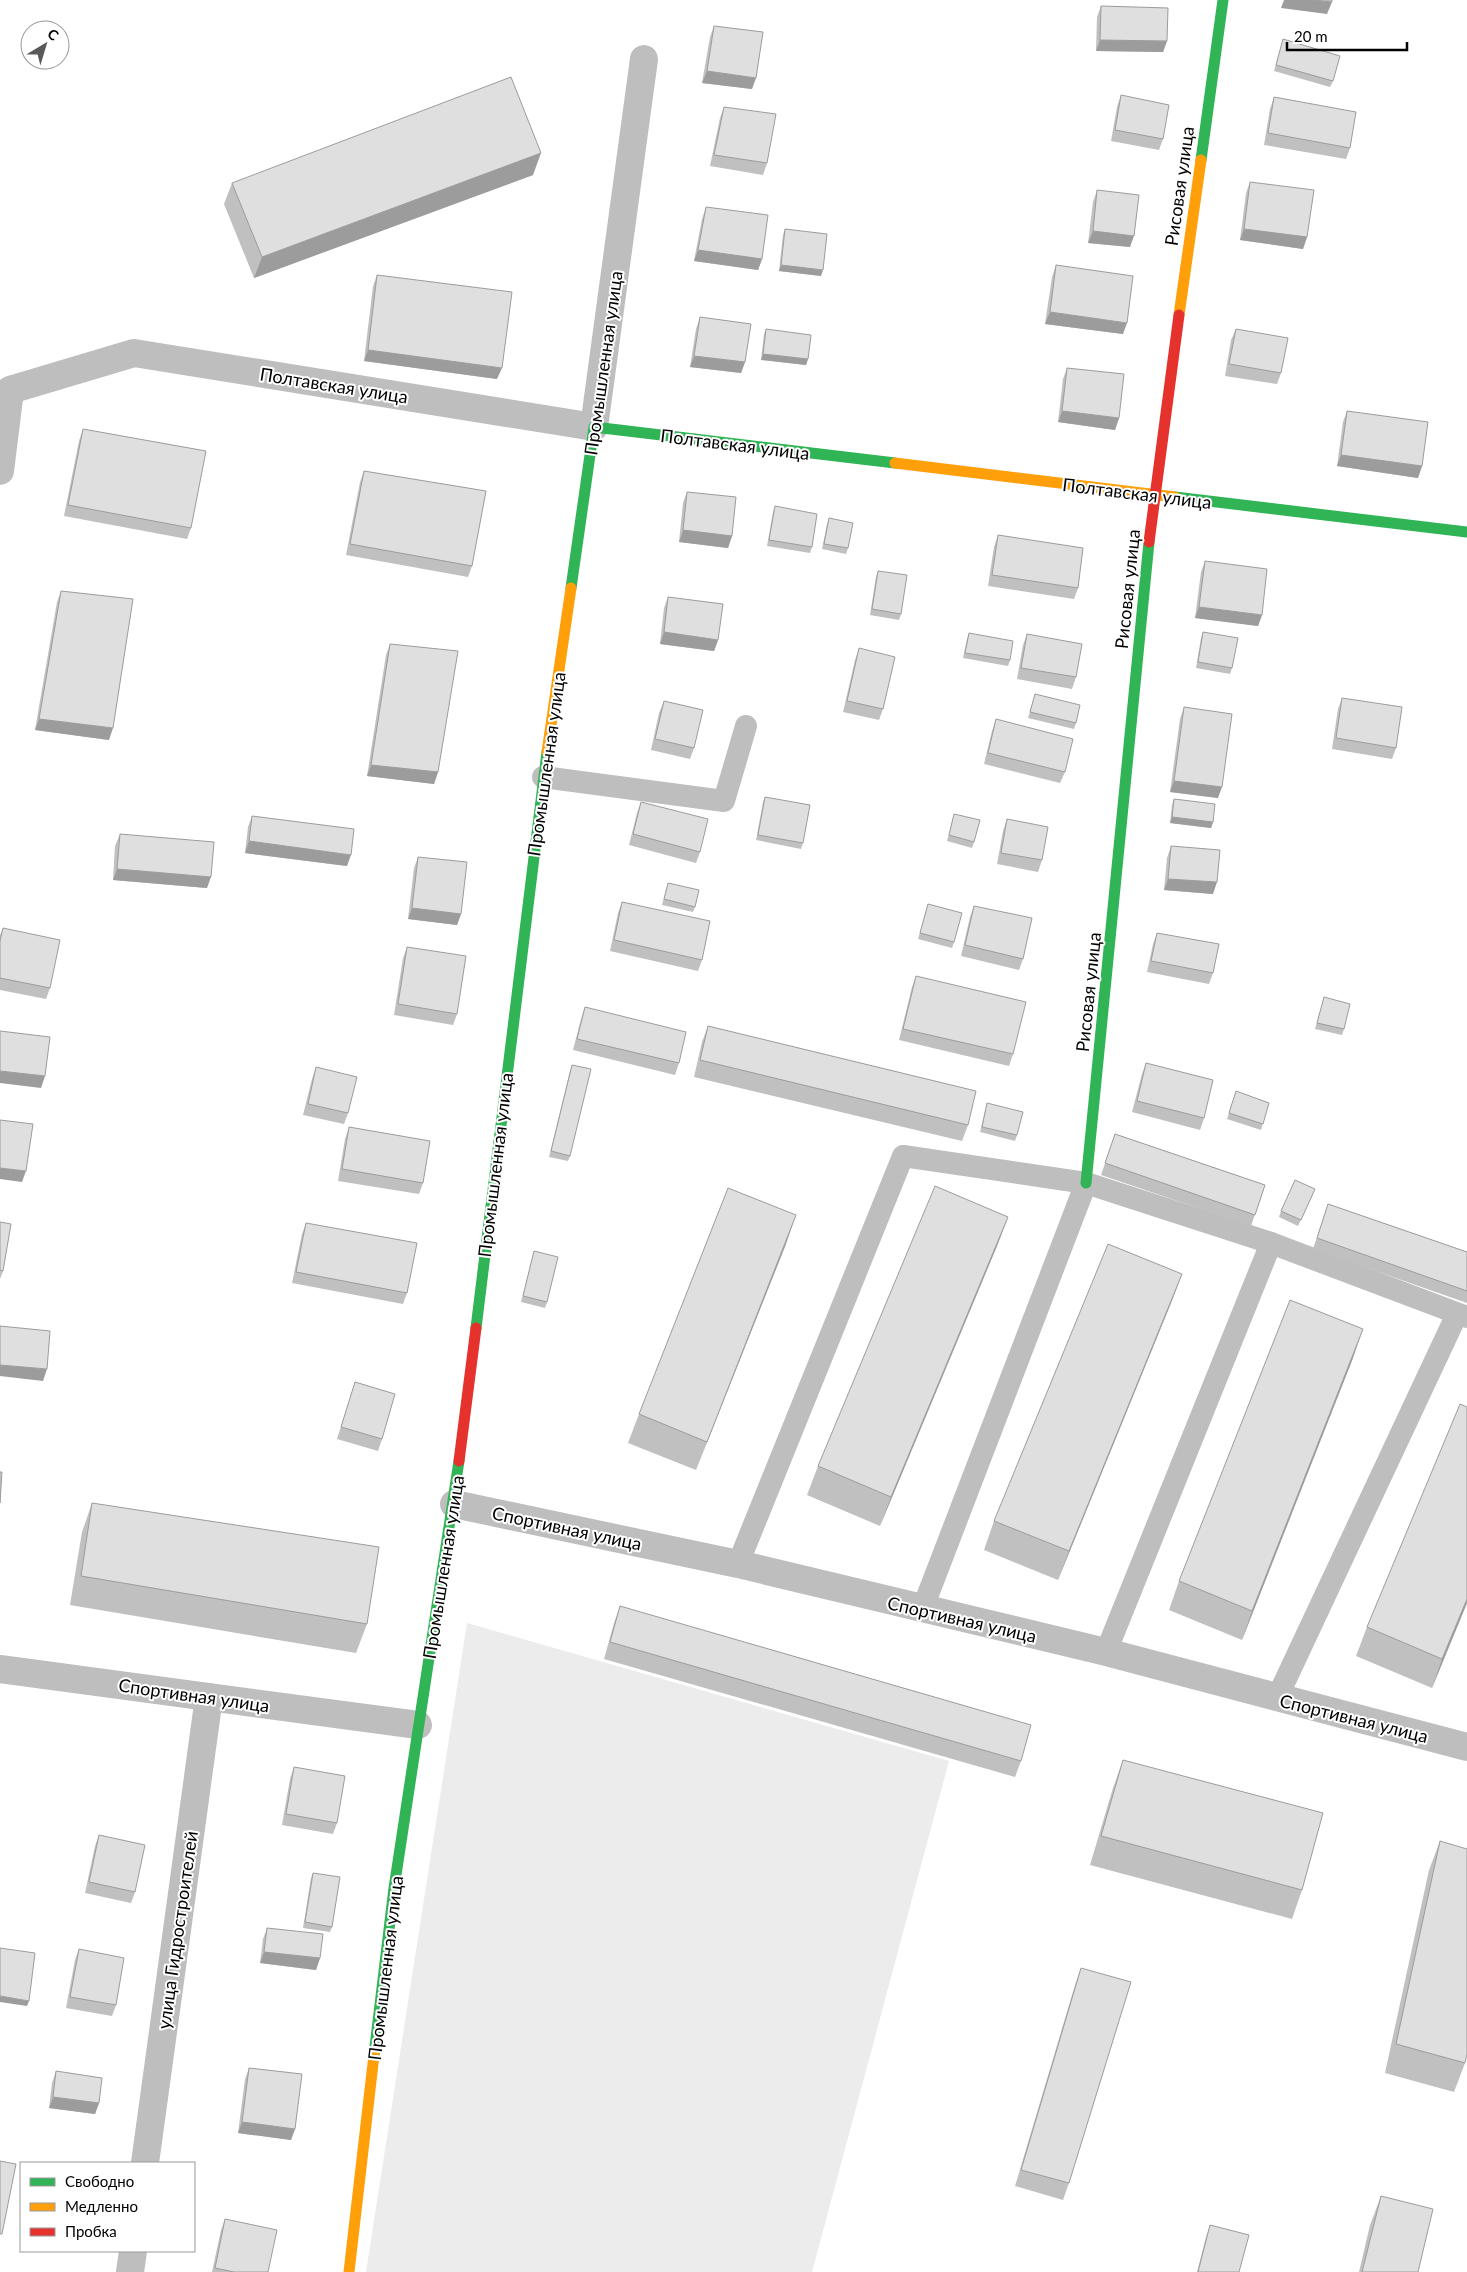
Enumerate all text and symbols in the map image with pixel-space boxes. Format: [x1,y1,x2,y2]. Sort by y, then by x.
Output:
north arrow [20,20,70,70]
scale bar [1287,20,1407,52]
text: С [44,25,63,44]
text: 20 m [1294,27,1328,45]
street label: Рисовая улица [1160,125,1198,247]
street label: Промышленная улица [579,269,627,457]
street label: Полтавская улица [258,362,410,408]
street label: Полтавская улица [659,424,811,464]
street label: Полтавская улица [1061,473,1213,513]
street label: Рисовая улица [1110,528,1144,650]
street label: Промышленная улица [522,670,570,858]
street label: Рисовая улица [1071,931,1105,1053]
street label: Промышленная улица [473,1071,517,1259]
street label: Промышленная улица [418,1474,468,1660]
street label: Спортивная улица [490,1501,644,1555]
street label: Спортивная улица [885,1591,1039,1647]
street label: Спортивная улица [117,1674,271,1716]
street label: Спортивная улица [1277,1689,1431,1747]
street label: улица Гидростроителей [152,1829,202,2031]
street label: Промышленная улица [363,1874,407,2062]
legend [20,2162,195,2252]
text: Свободно [65,2172,134,2190]
text: Медленно [65,2197,138,2215]
text: Пробка [65,2222,117,2240]

